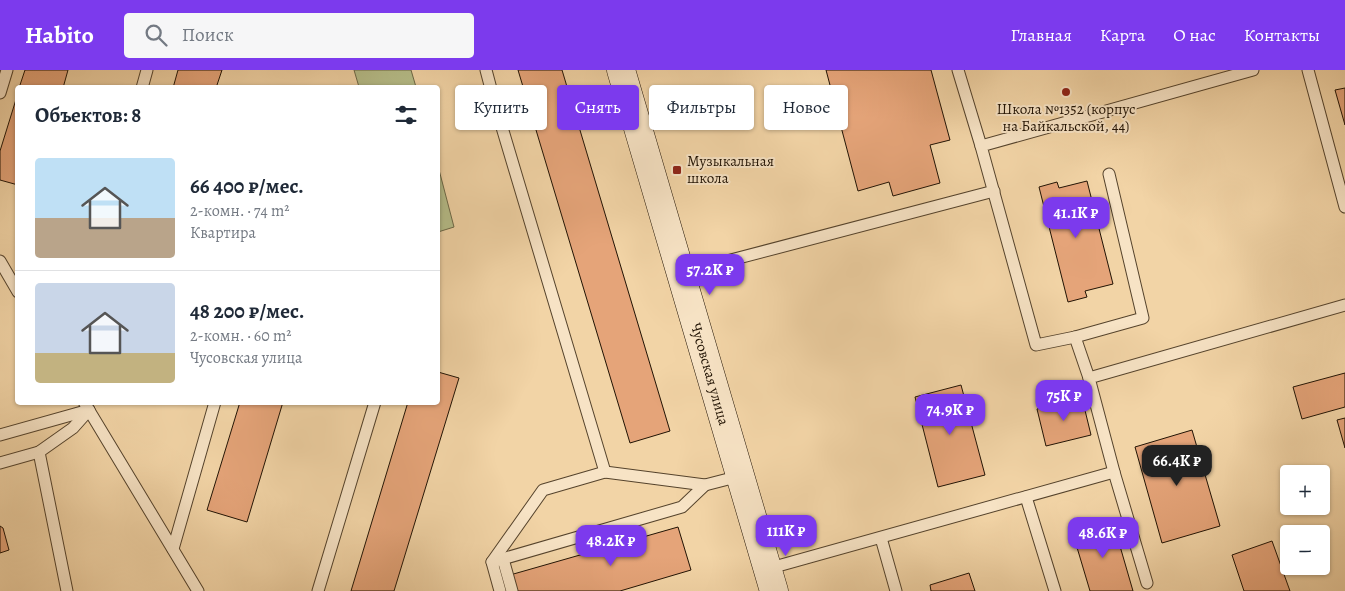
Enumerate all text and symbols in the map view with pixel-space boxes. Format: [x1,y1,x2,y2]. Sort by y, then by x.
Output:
search box [124,13,474,58]
text: Habito [25,19,94,51]
icon: search [142,21,170,49]
text: Поиск [182,22,234,48]
text: Главная [1011,23,1072,47]
text: Карта [1100,23,1145,47]
text: О нас [1173,23,1216,47]
text: Контакты [1244,23,1320,47]
chip: Купить [455,85,547,130]
chip: Снять [557,85,639,130]
chip: Фильтры [649,85,754,130]
chip: Новое [764,85,848,130]
marker: Школа №1352 (корпус на Байкальской, 44) [1060,86,1072,98]
place label: Школа №1352 (корпус на Байкальской, 44) [996,99,1136,136]
text: Объектов: 8 [35,101,141,129]
icon: filters [392,101,420,129]
place label: Музыкальная школа [687,151,774,188]
marker: Музыкальная школа [671,164,683,176]
text: 66 400 ₽/мес. [190,172,304,200]
icon: home [75,178,135,238]
pin: 41.1K ₽ [1030,196,1122,239]
text: 2-комн. · 74 m² [190,200,290,222]
text: 41.1K ₽ [1054,202,1098,224]
text: Квартира [190,222,256,244]
pin: 57.2K ₽ [664,254,756,296]
text: 57.2K ₽ [686,259,734,281]
text: 48 200 ₽/мес. [190,297,304,325]
icon: home [75,303,135,363]
street label: Чусовская улица [686,321,734,428]
text: 2-комн. · 60 m² [190,325,292,347]
text: Чусовская улица [190,347,303,369]
pin: 75K ₽ [1029,380,1099,422]
text: 75K ₽ [1046,385,1082,407]
pin: 74.9K ₽ [904,394,996,436]
text: 74.9K ₽ [926,399,974,421]
pin: 66.4K ₽ [1131,444,1223,487]
text: 66.4K ₽ [1153,450,1201,472]
map controls [1280,465,1330,575]
button: + [1280,465,1330,515]
pin: 111K ₽ [745,514,827,557]
pin: 48.6K ₽ [1057,516,1149,559]
text: 111K ₽ [767,520,805,542]
text: 48.6K ₽ [1079,522,1127,544]
pin: 48.2K ₽ [565,524,657,567]
button: − [1280,525,1330,575]
text: 48.2K ₽ [587,530,635,552]

